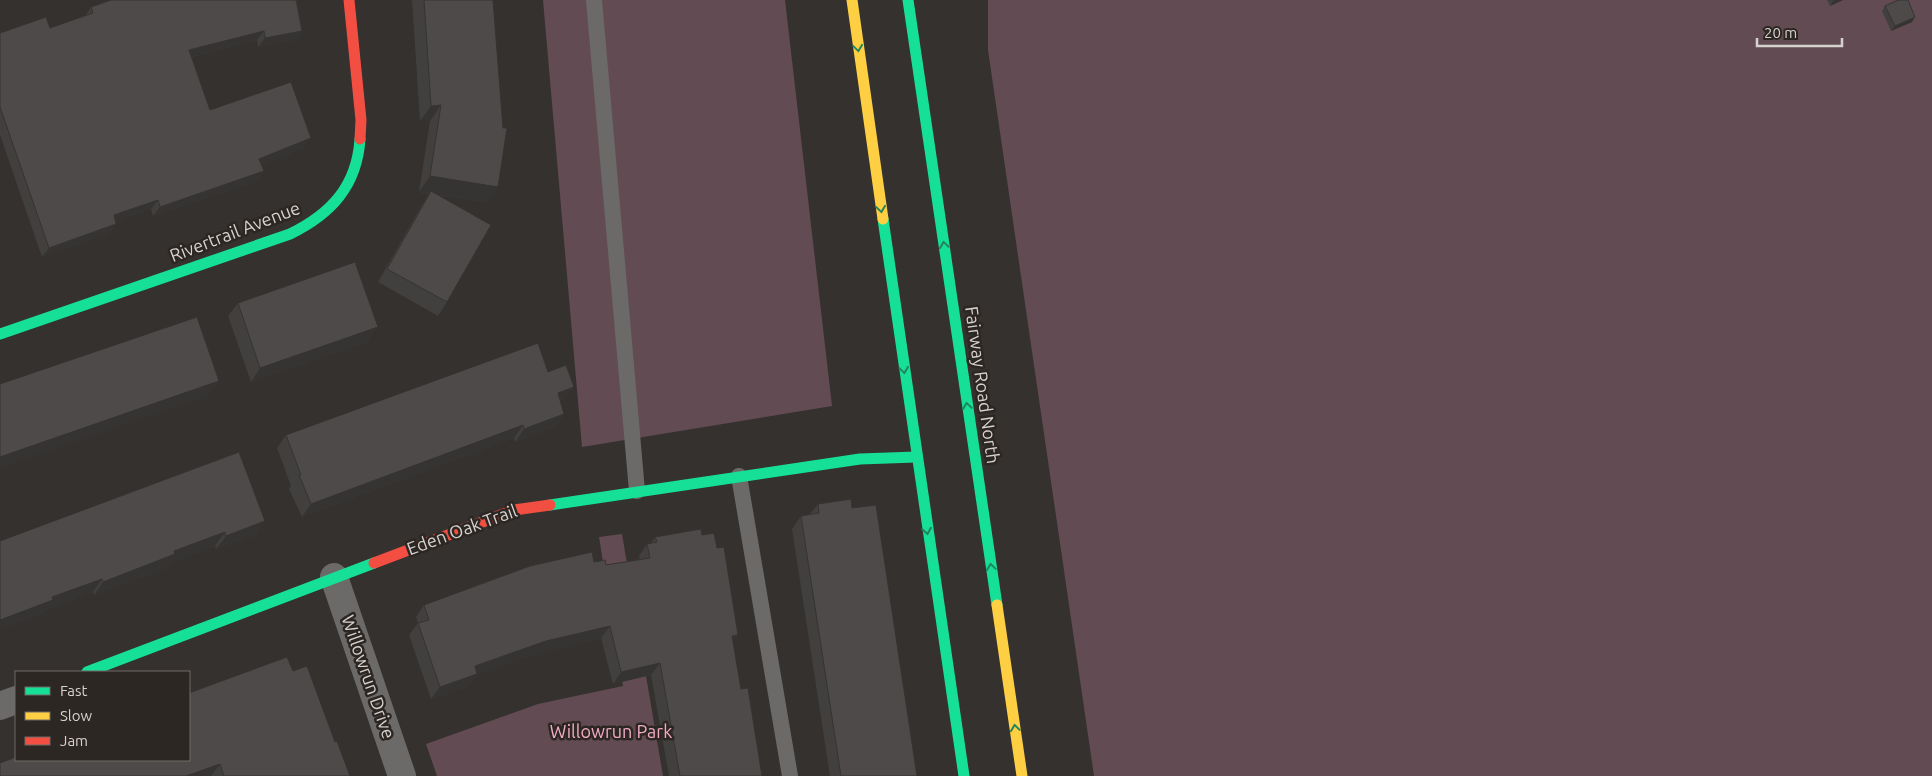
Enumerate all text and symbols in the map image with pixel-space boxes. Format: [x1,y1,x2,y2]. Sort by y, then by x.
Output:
scale bar [1757,15,1842,47]
text: 20 m [1764,24,1797,41]
one-way arrow [853,44,863,53]
street label: Rivertrail Avenue [167,197,303,265]
one-way arrow [875,206,886,214]
one-way arrow [939,241,949,250]
street label: Fairway Road North [962,305,1004,465]
one-way arrow [898,366,908,375]
one-way arrow [963,402,973,411]
street label: Eden Oak Trail [404,500,520,558]
one-way arrow [921,527,932,535]
one-way arrow [986,563,997,571]
street label: Willowrun Drive [338,612,399,741]
legend [15,671,190,761]
text: Fast [60,682,88,699]
text: Slow [60,707,93,724]
park label: Willowrun Park [550,721,672,741]
one-way arrow [1010,723,1020,732]
text: Jam [60,732,88,749]

